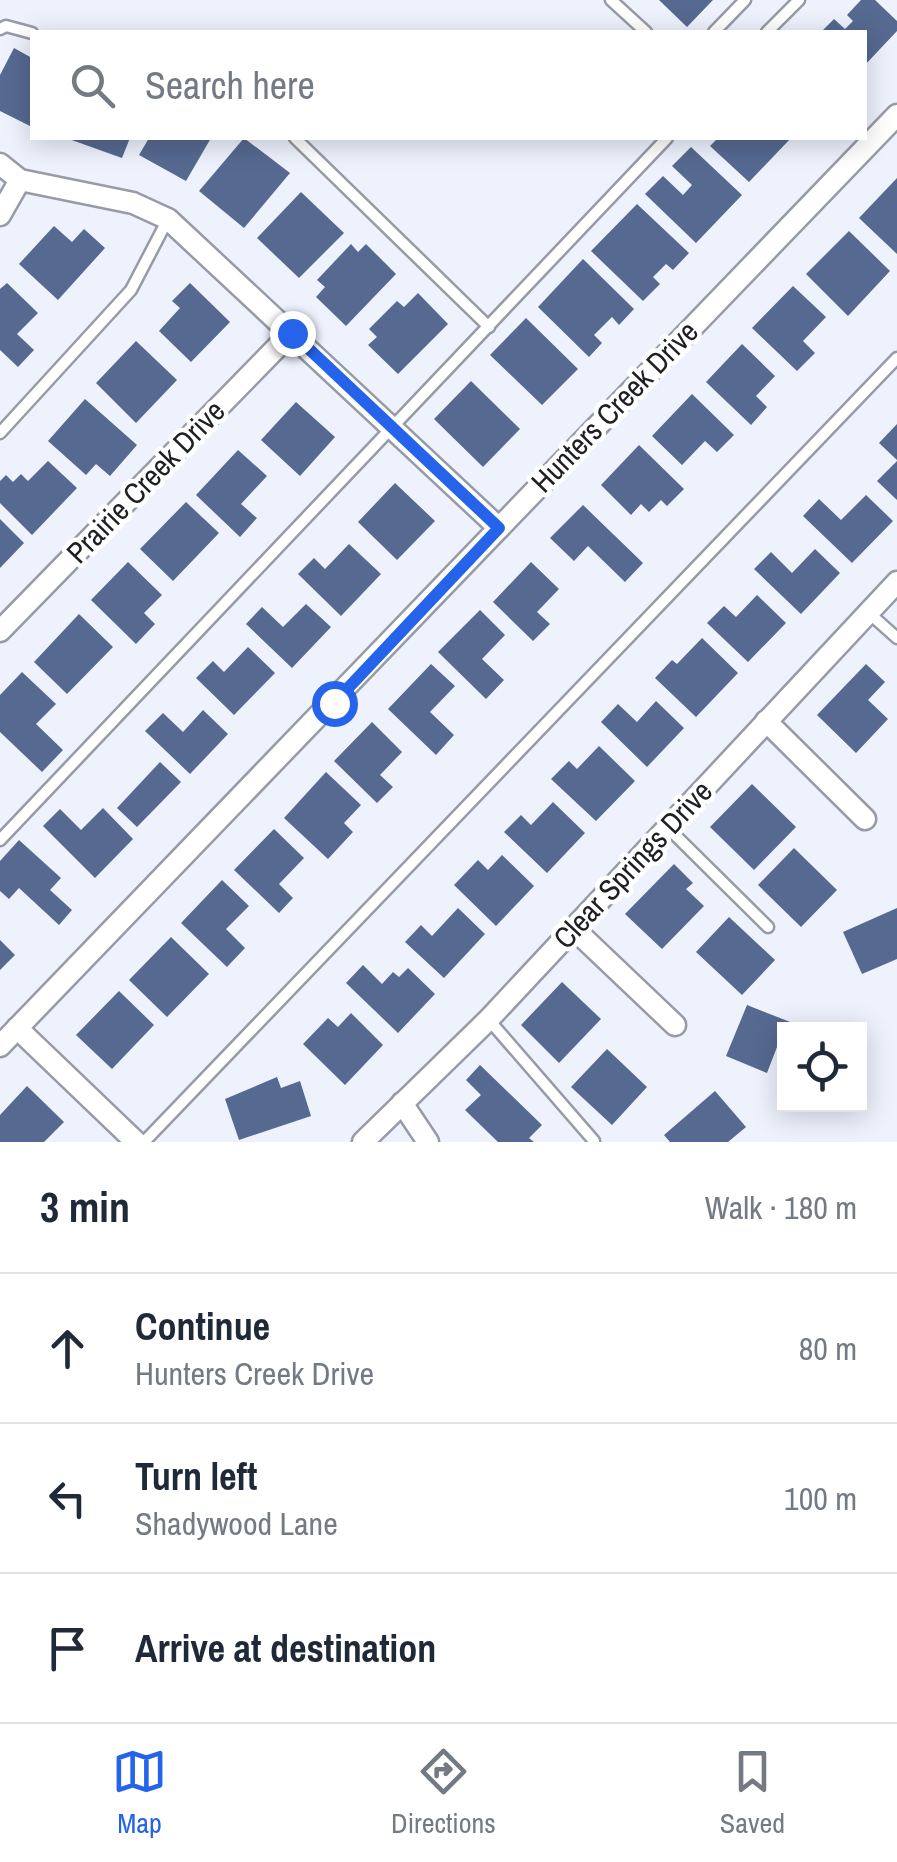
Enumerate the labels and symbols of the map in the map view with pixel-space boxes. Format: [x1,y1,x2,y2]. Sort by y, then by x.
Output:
route end [270,311,316,357]
street label: Hunters Creek Drive [522,312,707,501]
street label: Prairie Creek Drive [57,391,233,571]
route start [312,681,358,727]
street label: Clear Springs Drive [544,772,721,957]

